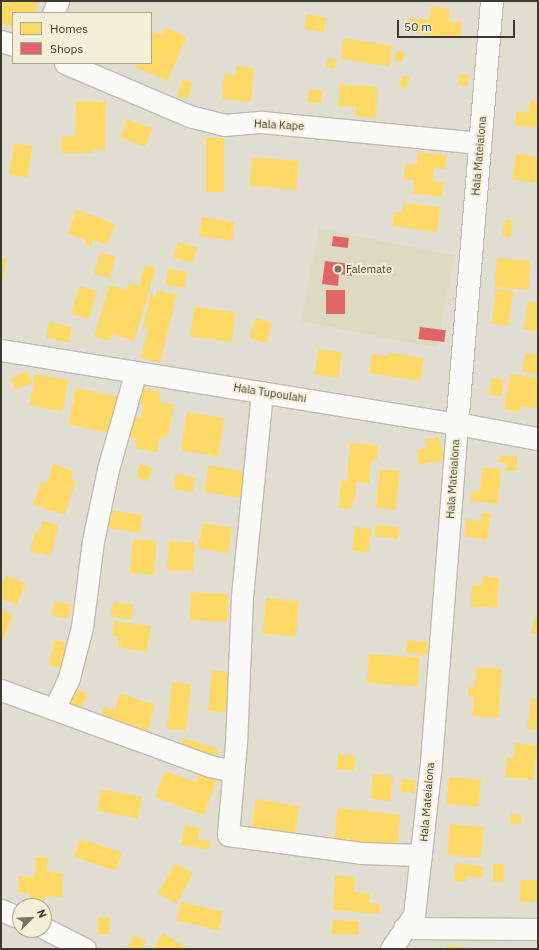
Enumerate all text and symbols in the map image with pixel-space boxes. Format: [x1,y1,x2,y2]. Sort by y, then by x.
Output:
legend [12,12,152,64]
scale bar [399,12,517,38]
text: 50 m [404,19,432,34]
text: Homes [50,21,88,36]
text: Shops [50,41,83,56]
street label: Hala Mateialona [469,116,489,196]
street label: Hala Kape [254,117,304,133]
place label: Falemate [346,262,392,276]
marker: Falemate [333,264,343,274]
street label: Hala Tupoulahi [233,381,307,405]
street label: Hala Mateialona [444,439,462,519]
street label: Hala Mateialona [417,762,437,842]
north arrow [12,898,52,938]
text: N [34,907,50,920]

